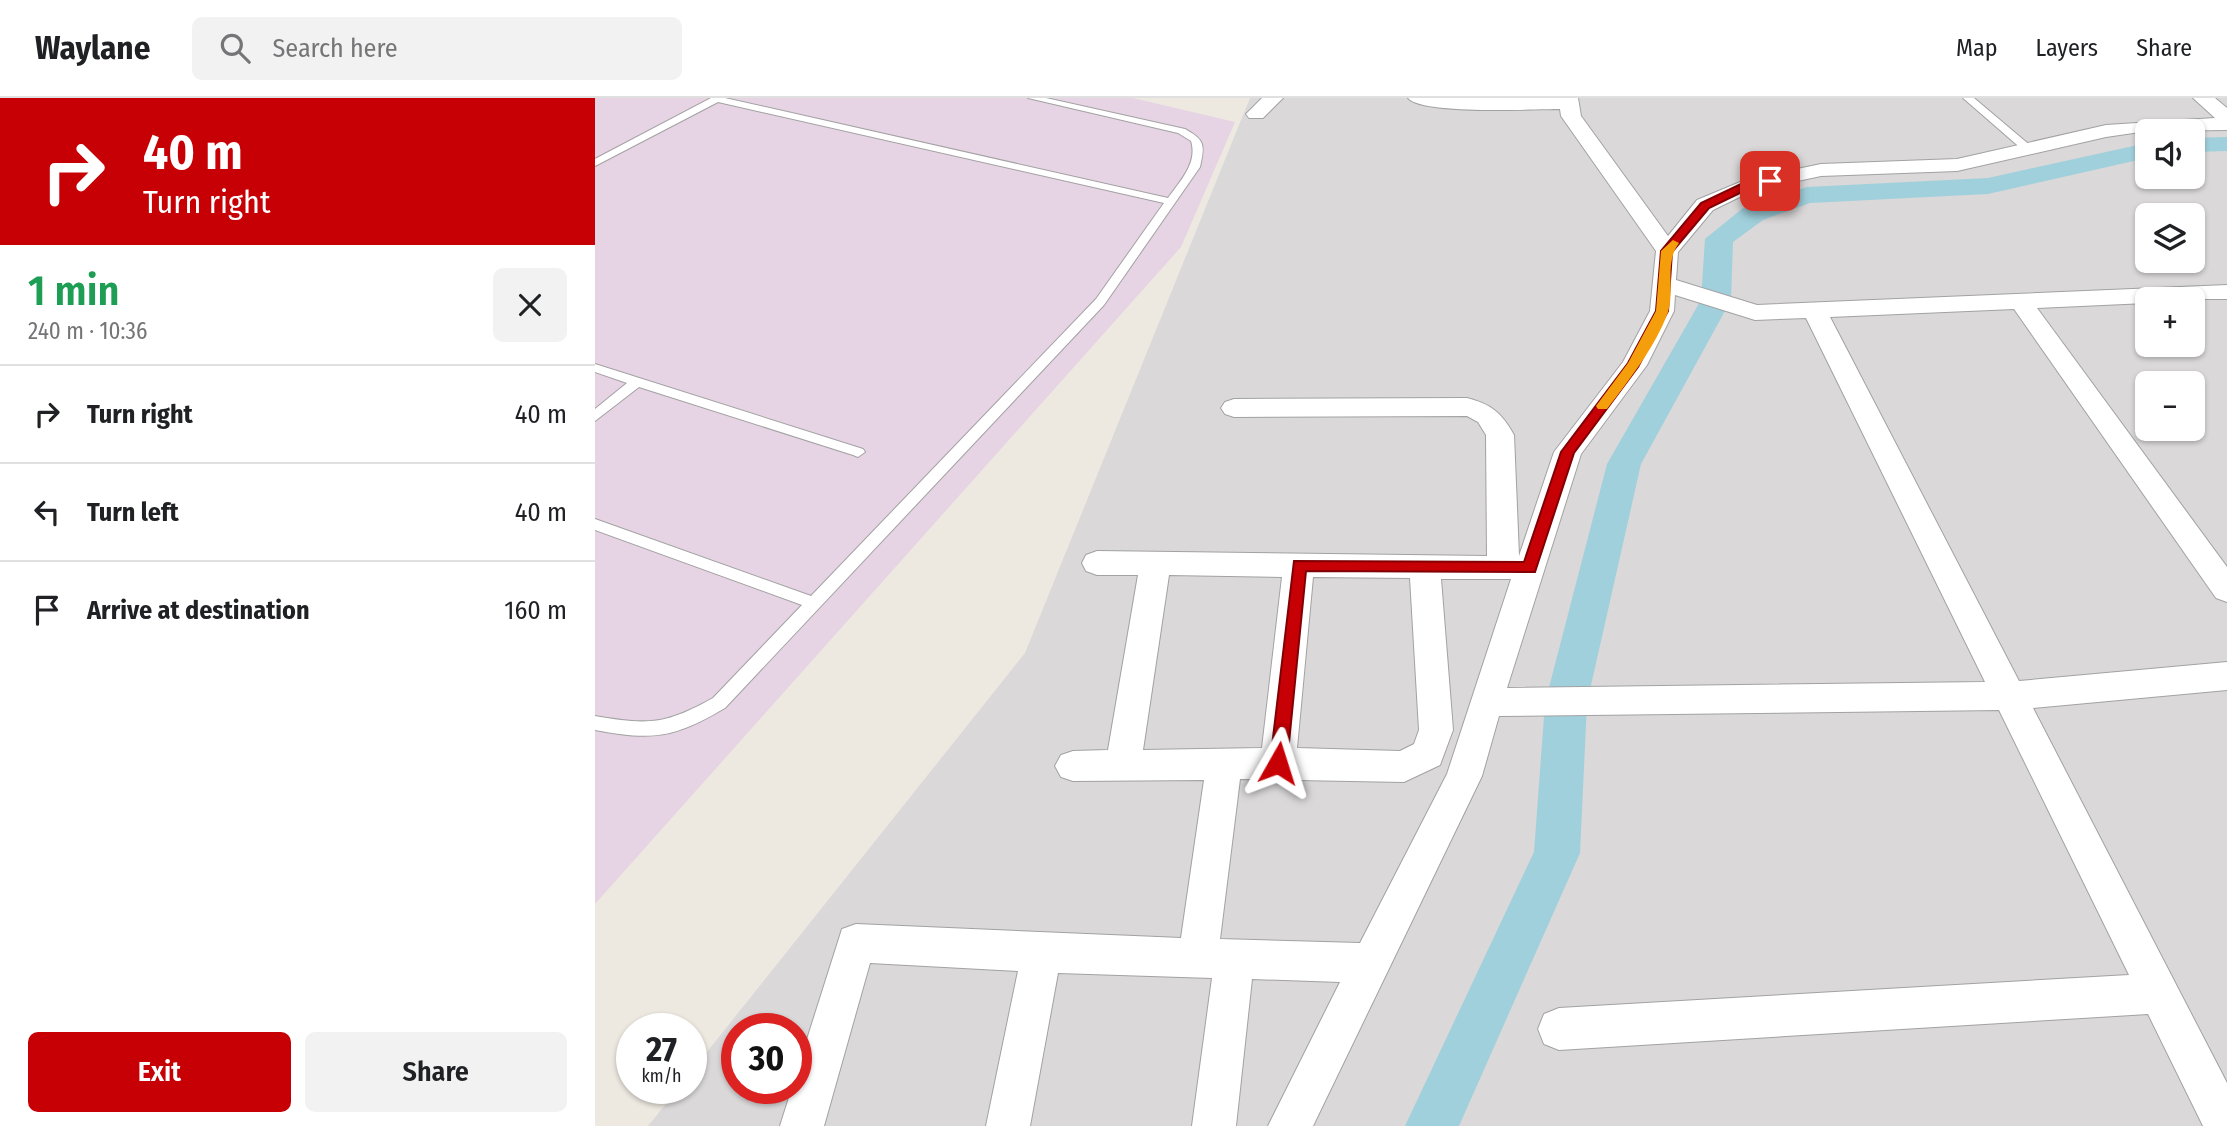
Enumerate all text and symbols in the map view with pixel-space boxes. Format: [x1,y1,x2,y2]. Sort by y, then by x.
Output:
search box [192,17,682,80]
text: Waylane [35,28,150,68]
icon: search [216,29,254,67]
text: Search here [272,33,398,64]
text: Map [1956,34,1998,62]
text: Layers [2036,34,2098,62]
text: Share [2136,34,2192,62]
map controls [2135,119,2205,441]
button: sound [2135,119,2205,189]
text: 40 m [143,123,243,182]
icon: right [28,126,119,217]
pin [1740,151,1800,211]
icon: arrive [1751,162,1789,200]
text: Turn right [143,183,270,221]
button: layers [2135,203,2205,273]
text: 1 min [28,266,119,316]
button: close [493,268,567,342]
button: + [2135,287,2205,357]
text: 240 m · 10:36 [28,317,147,345]
button: − [2135,371,2205,441]
icon: right [28,395,66,433]
text: Turn right [87,399,193,430]
text: 40 m [515,399,567,430]
icon: left [28,493,66,531]
text: Turn left [87,497,179,528]
text: 40 m [515,497,567,528]
icon: arrive [28,591,66,629]
text: Arrive at destination [87,595,310,626]
text: 160 m [504,595,567,626]
position arrow [1241,726,1315,800]
speed limit sign: 30 [721,1013,812,1104]
text: 27 [646,1028,677,1070]
button: Exit [28,1032,291,1112]
button: Share [305,1032,567,1112]
text: km/h [641,1065,682,1087]

